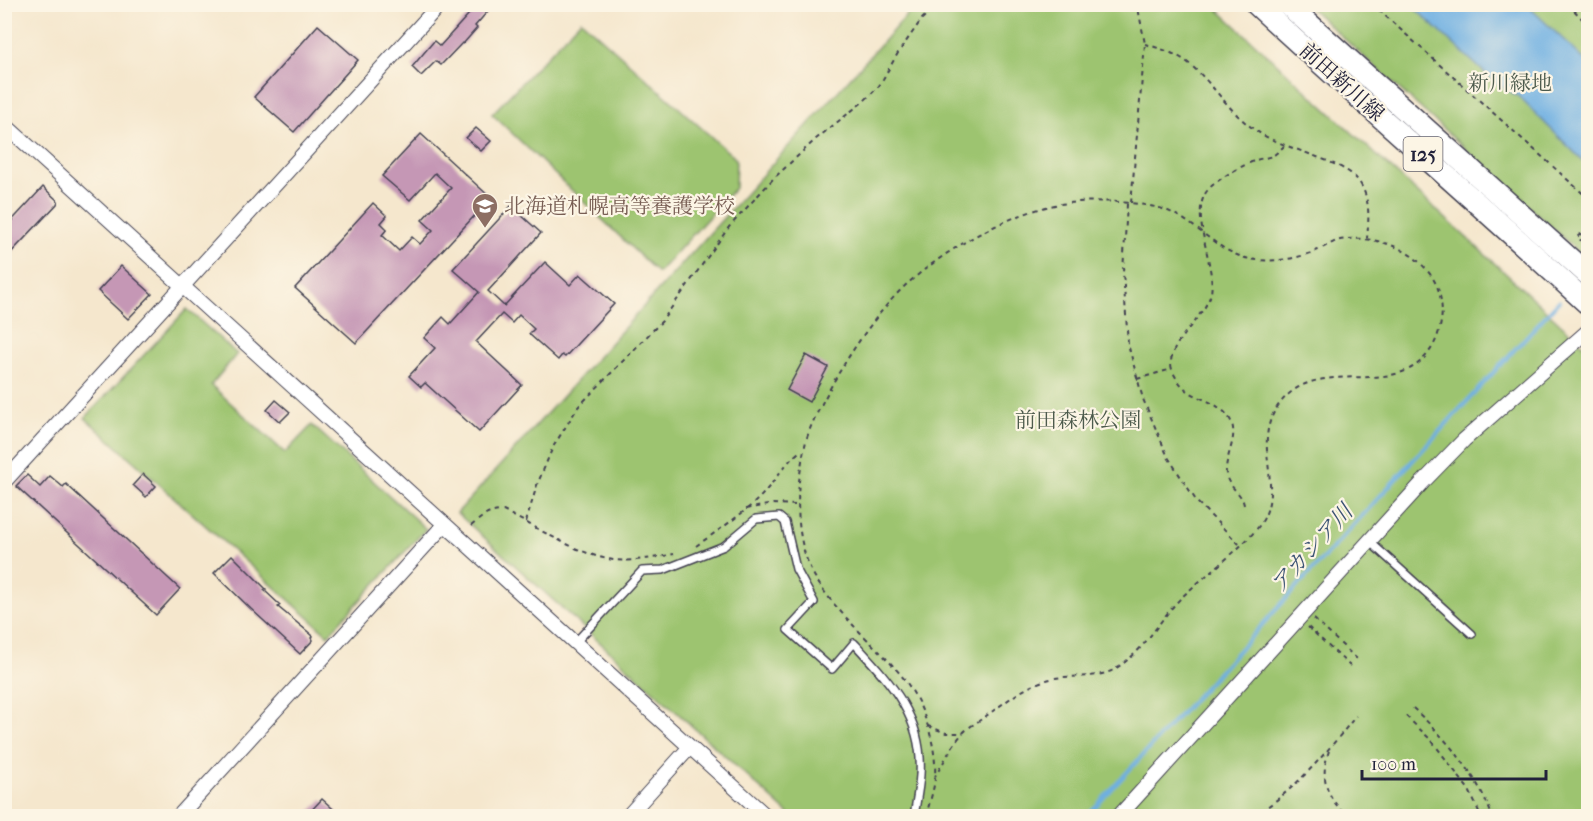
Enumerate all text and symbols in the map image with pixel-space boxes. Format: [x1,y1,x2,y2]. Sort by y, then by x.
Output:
street label: 前田新川線 [1295,38,1389,126]
park label: 新川緑地 [1468,71,1552,95]
road number: 125 [1404,137,1442,171]
school or university icon: 北海道札幌高等養護学校 [470,191,500,229]
place label: 北海道札幌高等養護学校 [504,194,735,218]
park label: 前田森林公園 [1015,408,1141,432]
water label: アカシア川 [1265,498,1359,598]
scale bar [1362,743,1546,781]
text: 100 m [1371,754,1416,775]

